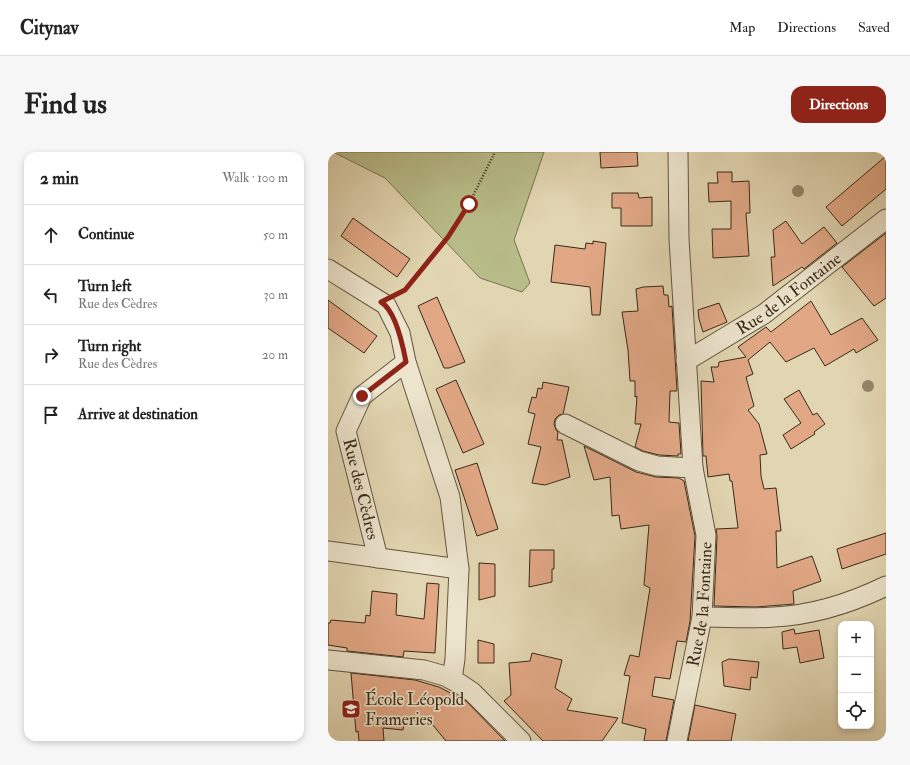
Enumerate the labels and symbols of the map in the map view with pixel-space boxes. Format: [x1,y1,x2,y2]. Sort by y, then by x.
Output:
route start [460,195,478,213]
street label: Rue de la Fontaine [732,248,845,339]
route end [353,387,371,405]
street label: Rue des Cèdres [338,436,384,542]
street label: Rue de la Fontaine [682,541,716,668]
place label: École Léopold Frameries [365,688,465,730]
school or university icon: École Léopold Frameries [340,698,362,720]

